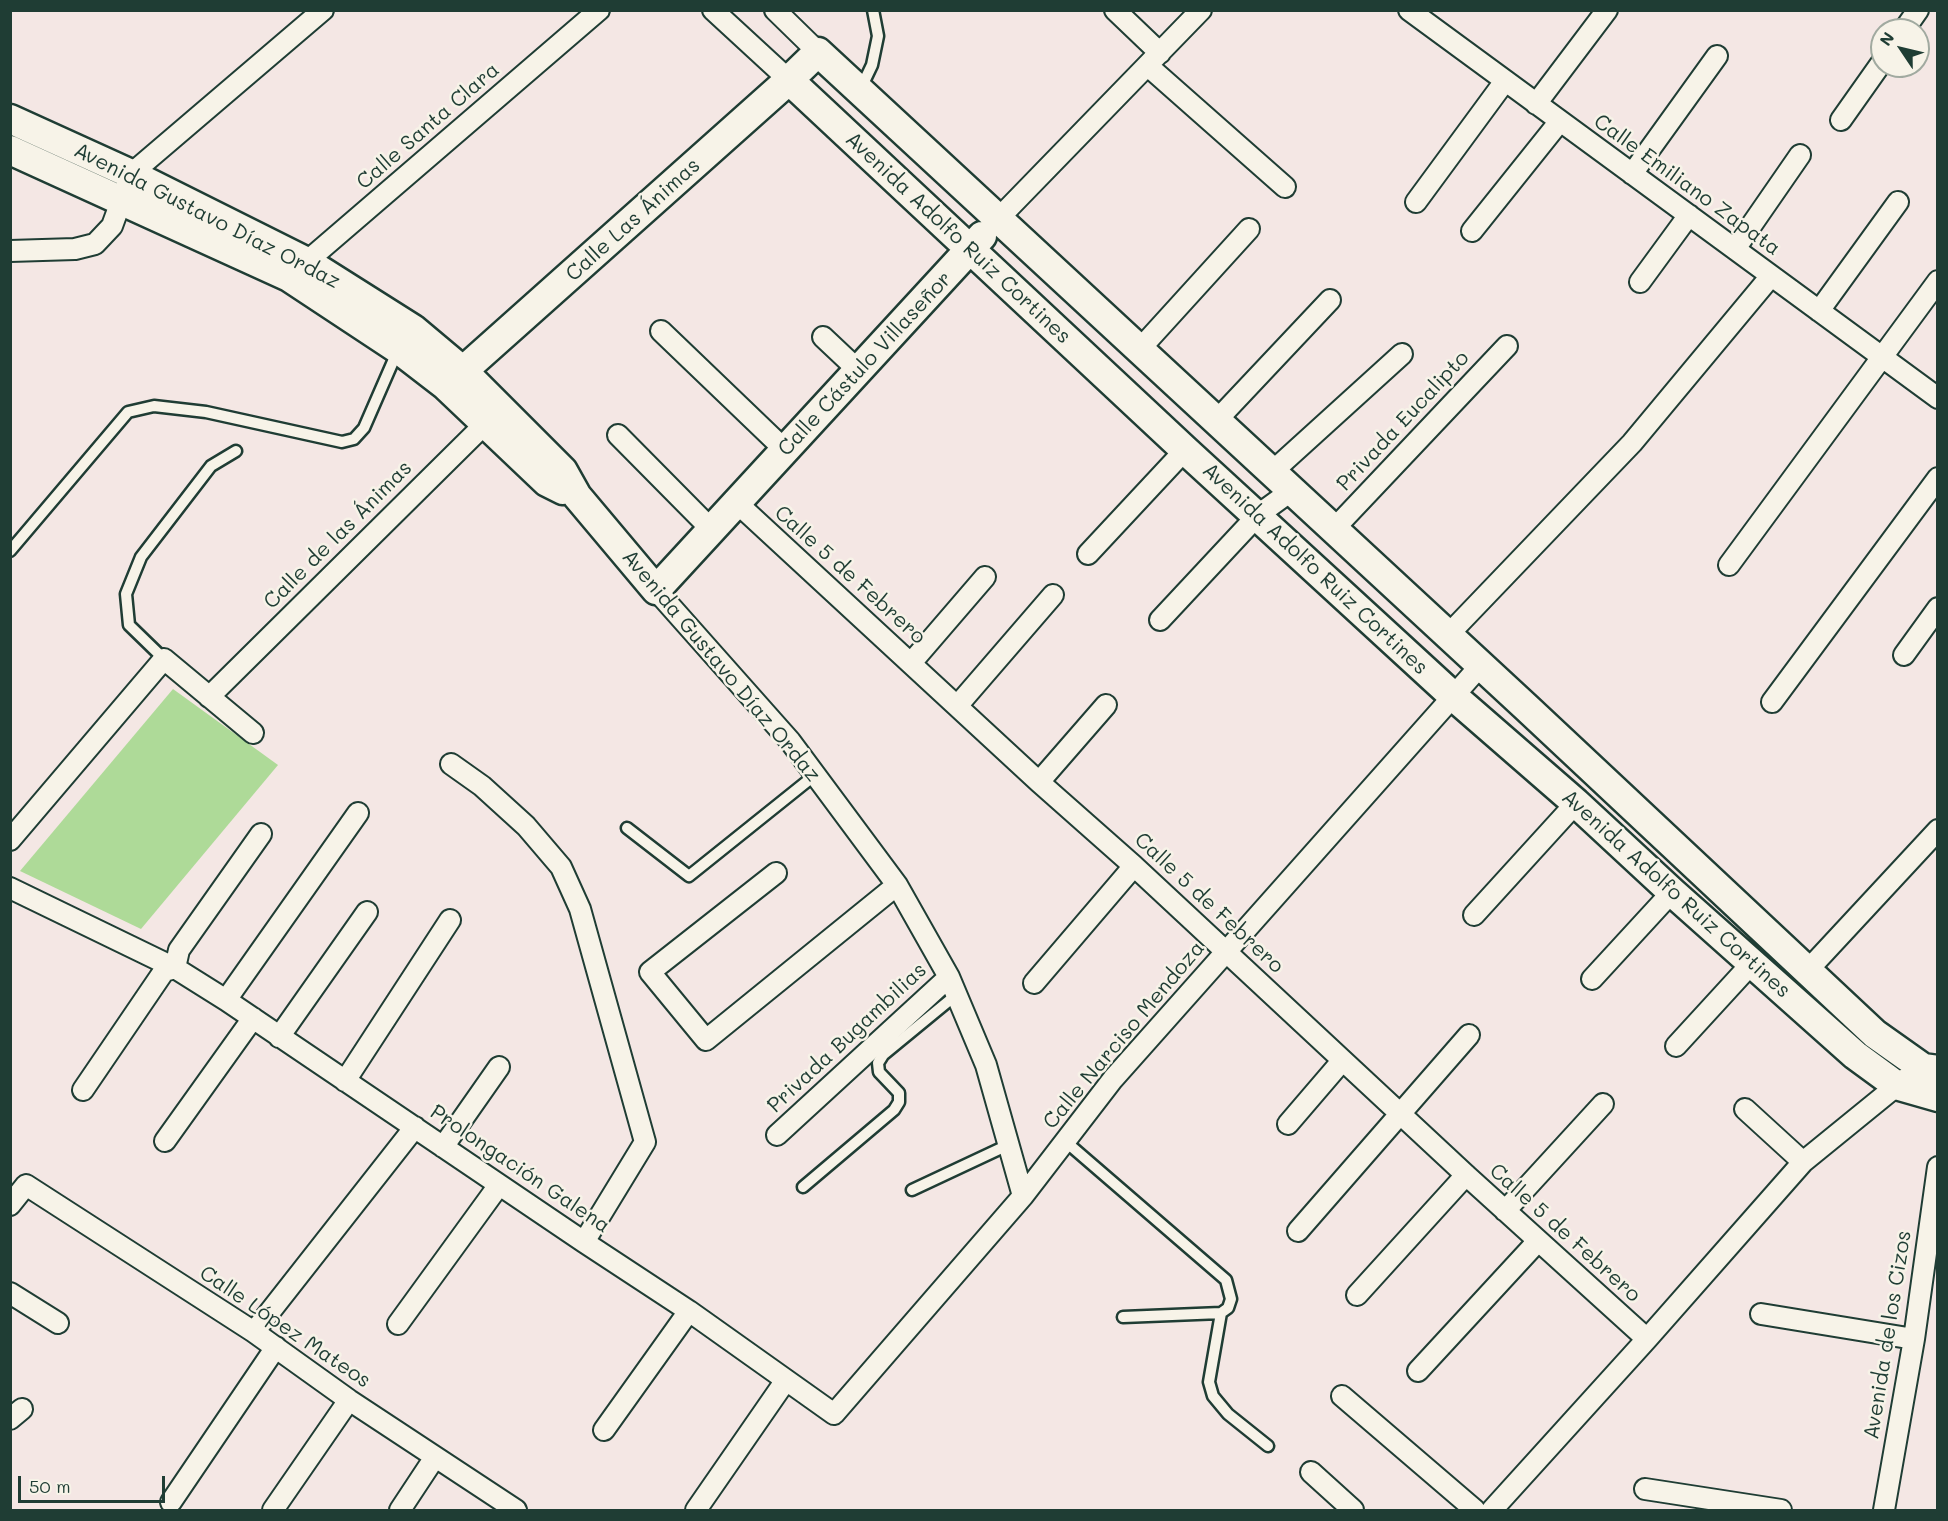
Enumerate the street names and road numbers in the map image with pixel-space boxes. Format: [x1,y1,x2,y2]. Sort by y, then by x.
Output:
street label: Calle Santa Clara [351,57,505,195]
street label: Calle Emiliano Zapata [1589,109,1785,261]
street label: Avenida Adolfo Ruiz Cortines [840,127,1076,349]
street label: Avenida Gustavo Díaz Ordaz [70,138,344,294]
street label: Calle Las Ánimas [561,153,705,287]
street label: Calle Cástulo Villaseñor [773,266,957,462]
street label: Privada Eucalipto [1332,346,1474,496]
street label: Calle de las Ánimas [259,456,417,614]
street label: Avenida Adolfo Ruiz Cortines [1197,458,1433,680]
street label: Calle 5 de Febrero [769,500,931,650]
street label: Avenida Gustavo Díaz Ordaz [616,545,826,787]
street label: Avenida Adolfo Ruiz Cortines [1557,785,1795,1003]
street label: Calle 5 de Febrero [1129,827,1289,979]
street label: Calle Narciso Mendoza [1038,936,1210,1134]
street label: Privada Bugambilias [762,958,932,1118]
street label: Prolongación Galena [425,1099,615,1239]
street label: Calle 5 de Febrero [1484,1158,1646,1308]
street label: Avenida de los Cizos [1859,1229,1917,1441]
street label: Calle López Mateos [195,1260,375,1394]

